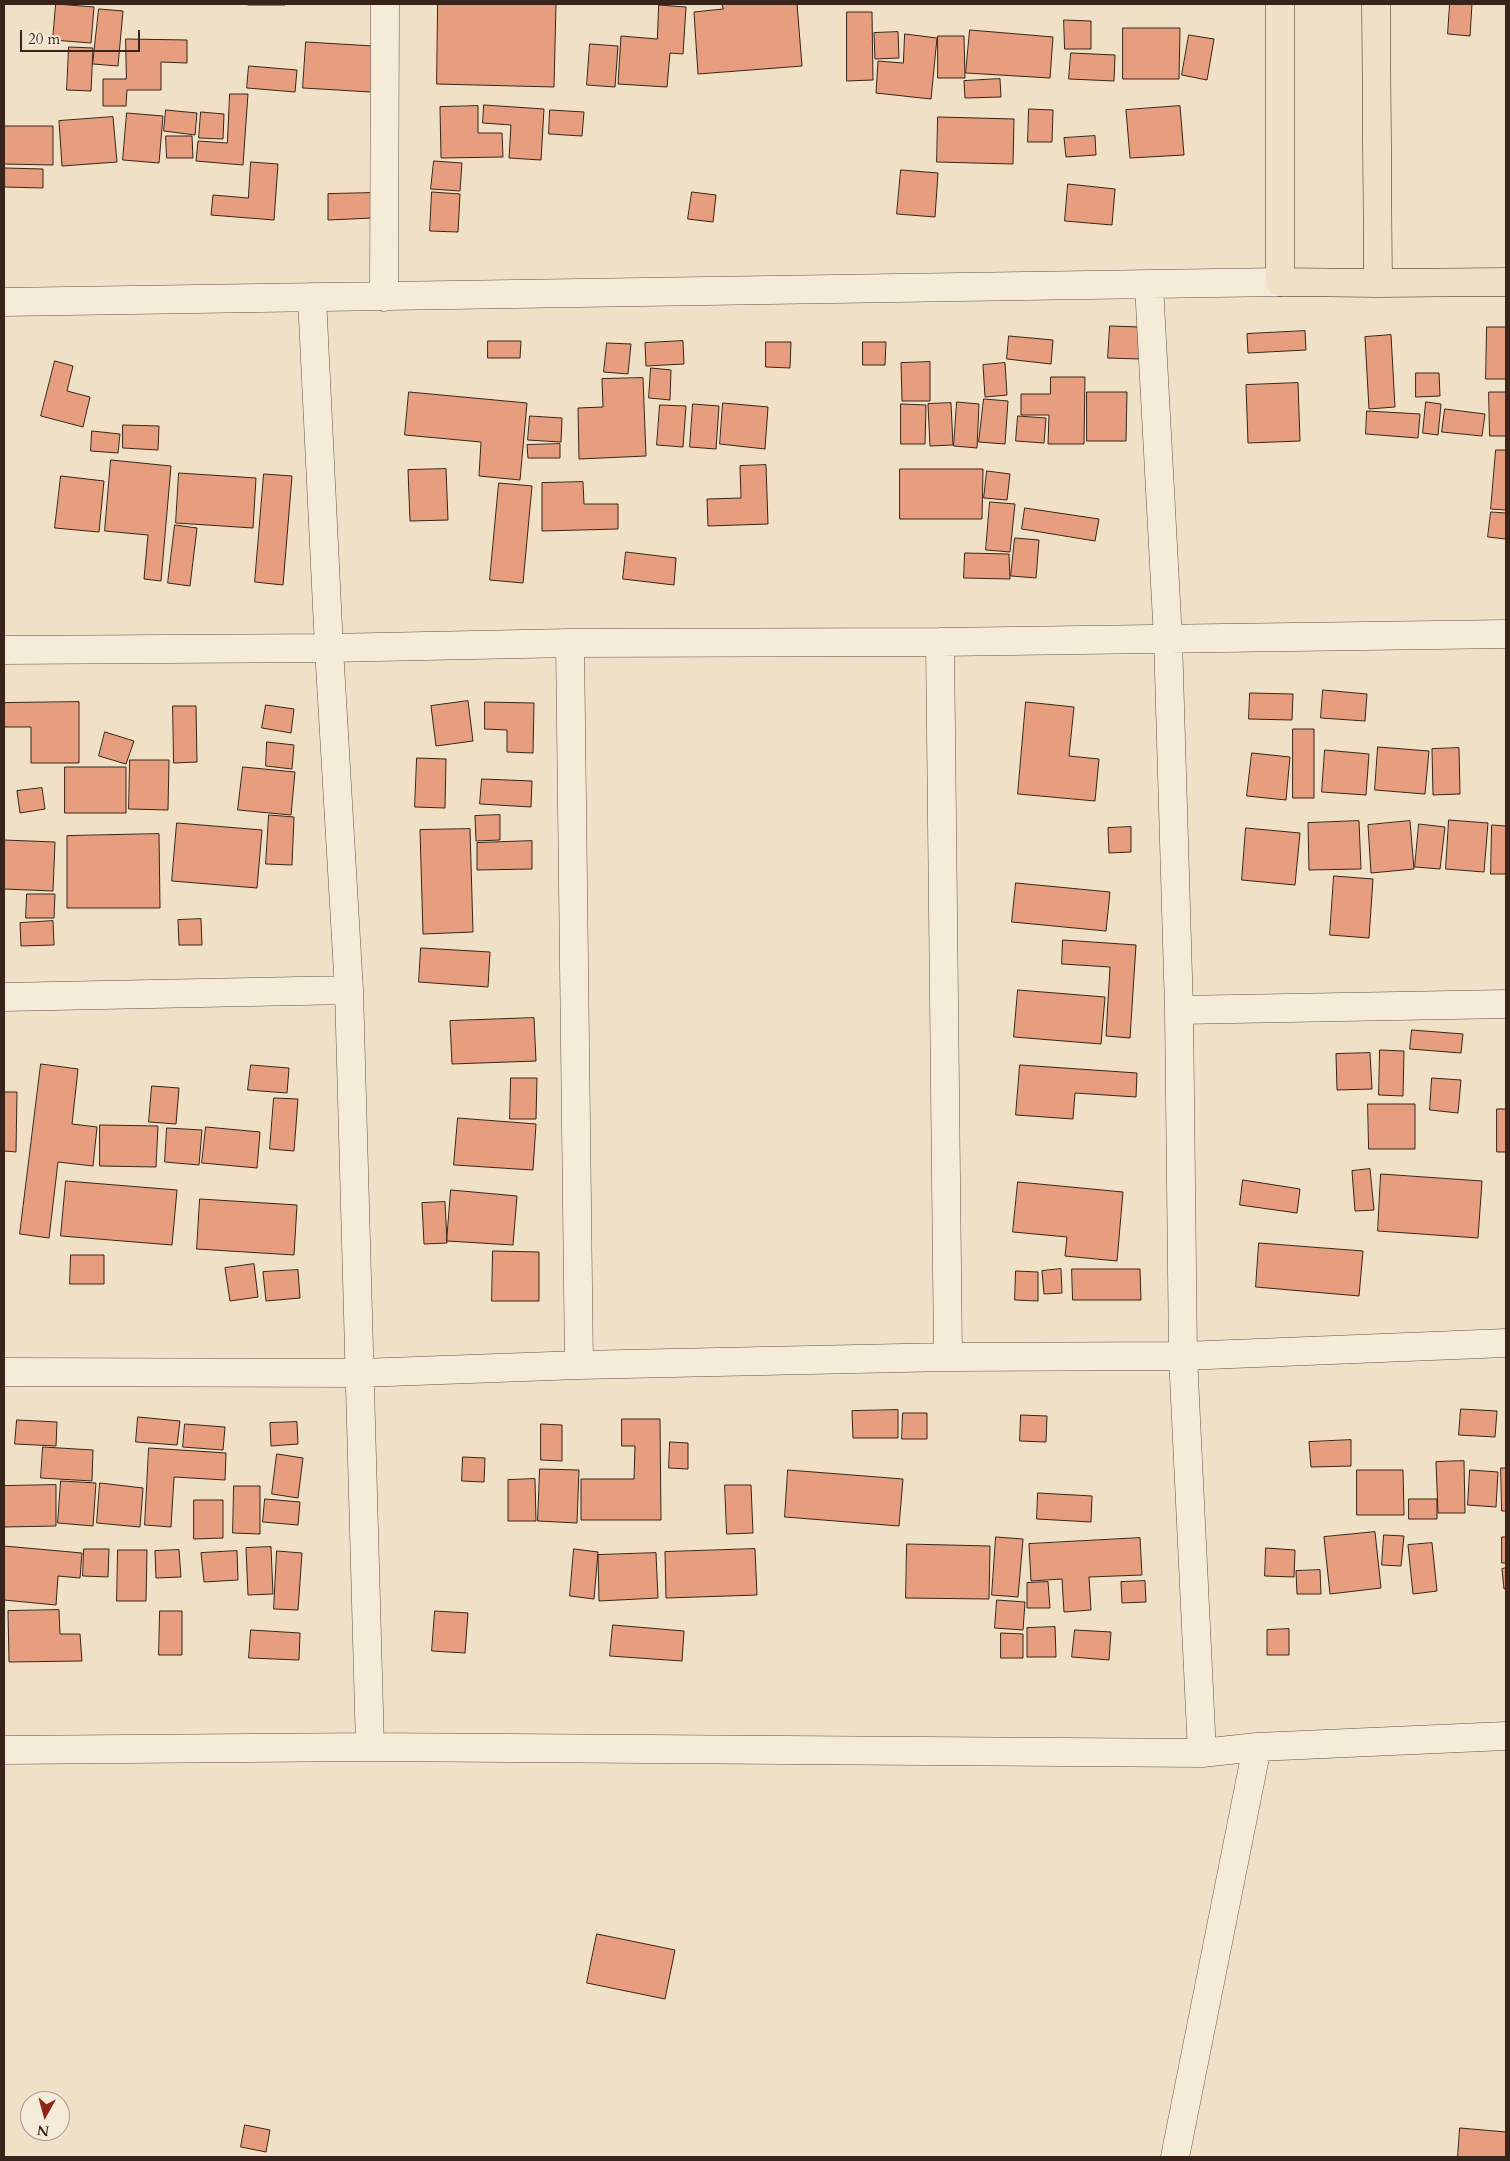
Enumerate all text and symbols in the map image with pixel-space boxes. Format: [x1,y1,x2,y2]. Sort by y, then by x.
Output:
scale bar [22,20,142,52]
text: 20 m [28,29,60,49]
north arrow [20,2091,70,2141]
text: N [36,2120,50,2141]

